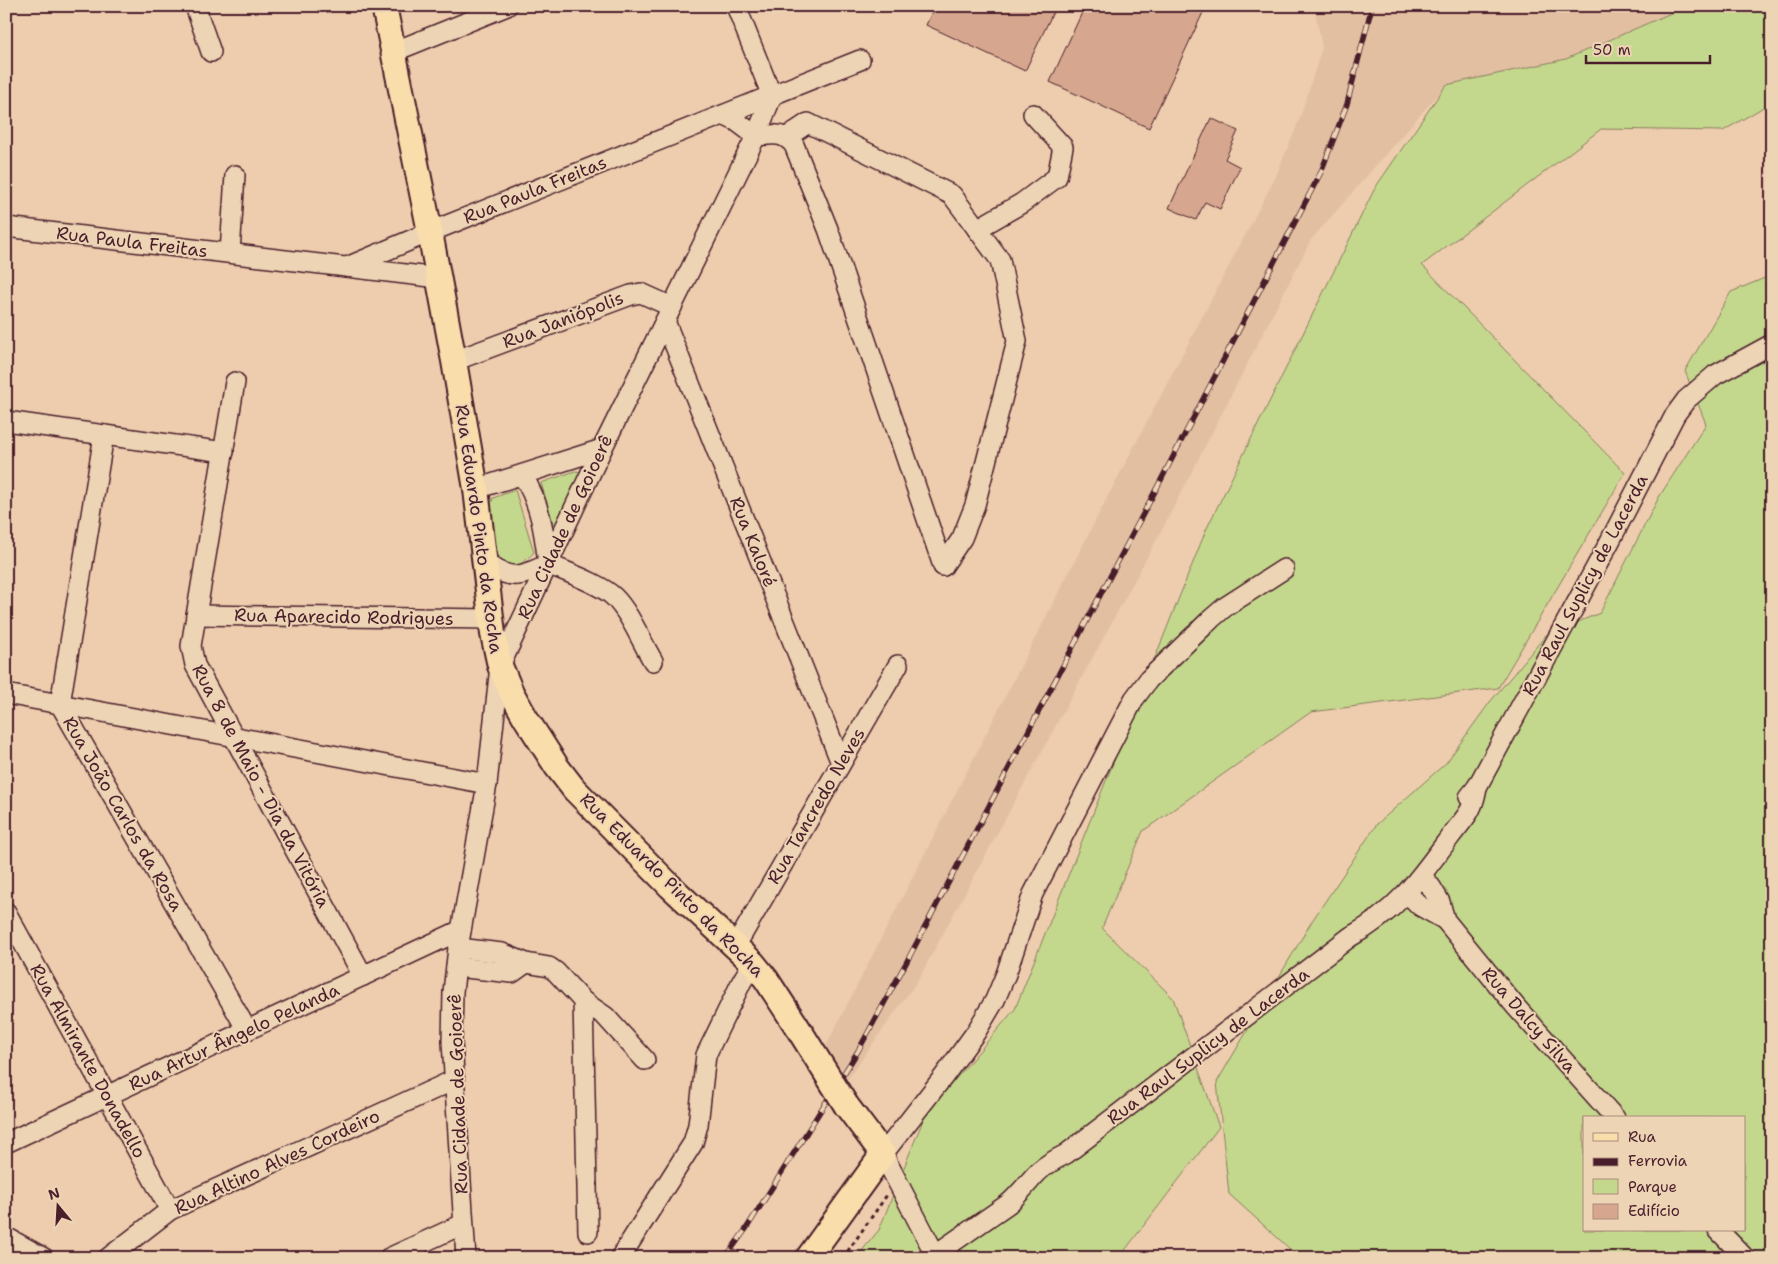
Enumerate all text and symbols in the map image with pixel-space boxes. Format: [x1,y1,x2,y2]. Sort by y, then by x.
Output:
scale bar [1586,32,1709,64]
text: 50 m [1593,40,1631,60]
street label: Rua Paula Freitas [460,150,610,230]
street label: Rua Paula Freitas [55,221,209,263]
street label: Rua Janiópolis [499,286,627,354]
street label: Rua Eduardo Pinto da Rocha [450,403,508,655]
street label: Rua Cidade de Goioerê [512,431,618,623]
street label: Rua Raul Suplicy de Lacerda [1516,470,1654,700]
street label: Rua Kaloré [724,493,782,591]
street label: Rua Aparecido Rodrigues [234,603,454,631]
street label: Rua 8 de Maio - Dia da Vitória [186,660,336,912]
street label: Rua João Carlos da Rosa [57,712,189,916]
street label: Rua Tancredo Neves [761,724,871,888]
street label: Rua Eduardo Pinto da Rocha [575,788,769,982]
street label: Rua Almirante Donadello [25,960,151,1162]
street label: Rua Raul Suplicy de Lacerda [1102,962,1314,1130]
street label: Rua Dalcy Silva [1476,962,1582,1078]
street label: Rua Artur Ângelo Pelanda [125,978,343,1096]
street label: Rua Cidade de Goioerê [443,993,473,1195]
street label: Rua Altino Alves Cordeiro [170,1104,384,1220]
legend [1583,1116,1746,1232]
text: Rua [1628,1127,1657,1147]
text: Ferrovia [1628,1151,1688,1171]
text: Parque [1628,1177,1677,1197]
north arrow [32,1182,82,1232]
text: N [46,1183,62,1204]
text: Edifício [1628,1201,1680,1221]

